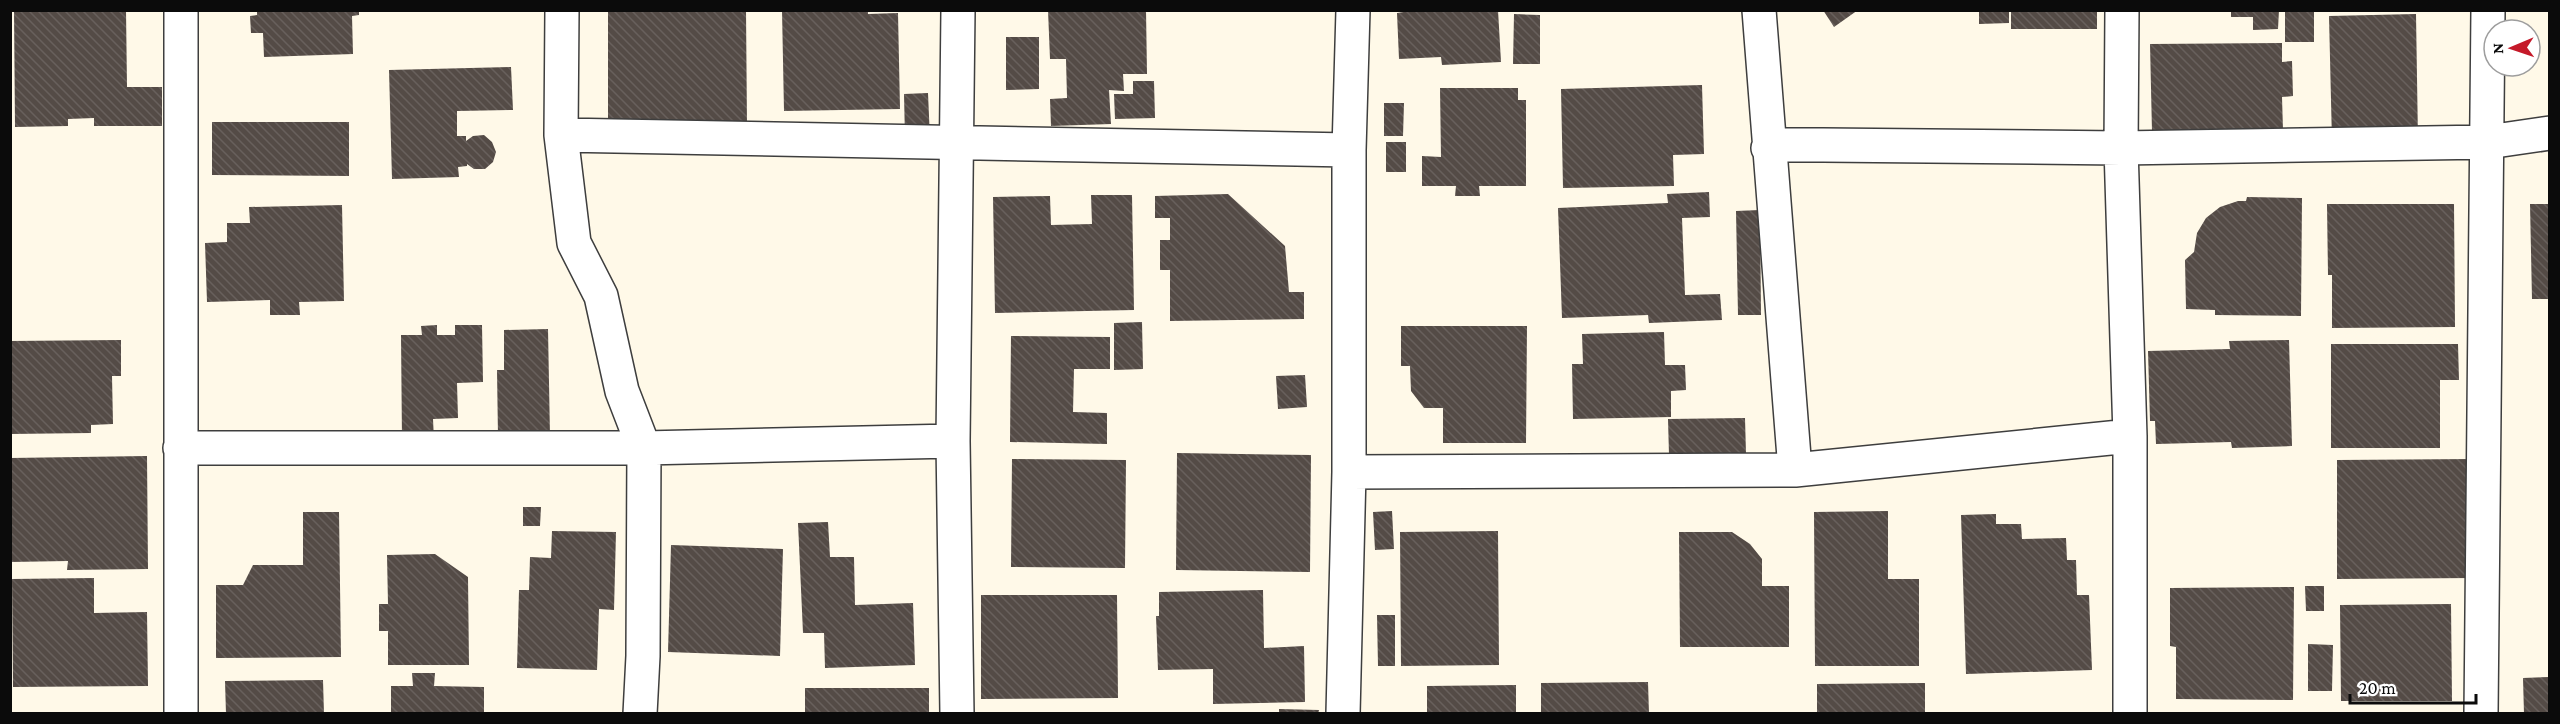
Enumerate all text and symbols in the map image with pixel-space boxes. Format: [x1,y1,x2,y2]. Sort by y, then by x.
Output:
north arrow [2482,18,2542,78]
text: N [2489,43,2506,54]
scale bar [2350,667,2476,705]
text: 20 m [2359,678,2396,698]

